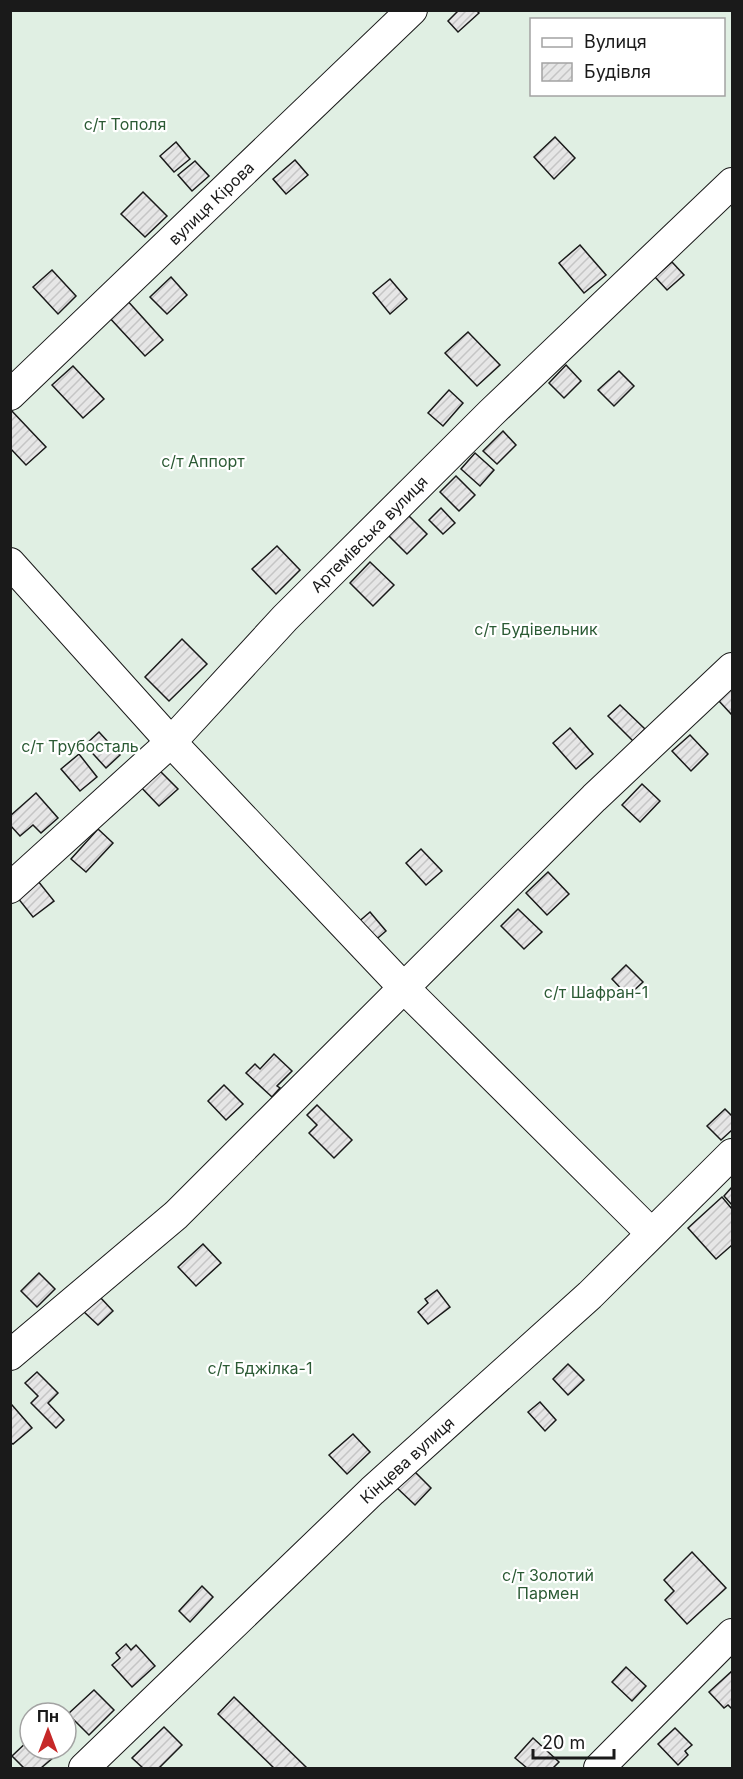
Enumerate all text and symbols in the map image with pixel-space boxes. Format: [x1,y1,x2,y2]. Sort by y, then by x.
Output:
legend [530,18,725,96]
text: Вулиця [584,31,647,52]
text: Будівля [584,61,651,82]
park label: с/т Тополя [84,114,166,134]
street label: вулиця Кірова [164,157,258,249]
park label: с/т Аппорт [161,451,245,471]
street label: Артемівська вулиця [306,471,432,597]
park label: с/т Будівельник [474,619,598,639]
park label: с/т Трубосталь [21,736,139,756]
park label: с/т Шафран-1 [544,982,648,1002]
park label: с/т Бджілка-1 [208,1358,312,1378]
street label: Кінцева вулиця [356,1412,458,1508]
park label: с/т Золотий Пармен [502,1565,594,1603]
north arrow [18,1701,78,1761]
text: Пн [37,1706,59,1726]
scale bar [533,1722,614,1760]
text: 20 m [542,1732,585,1753]

